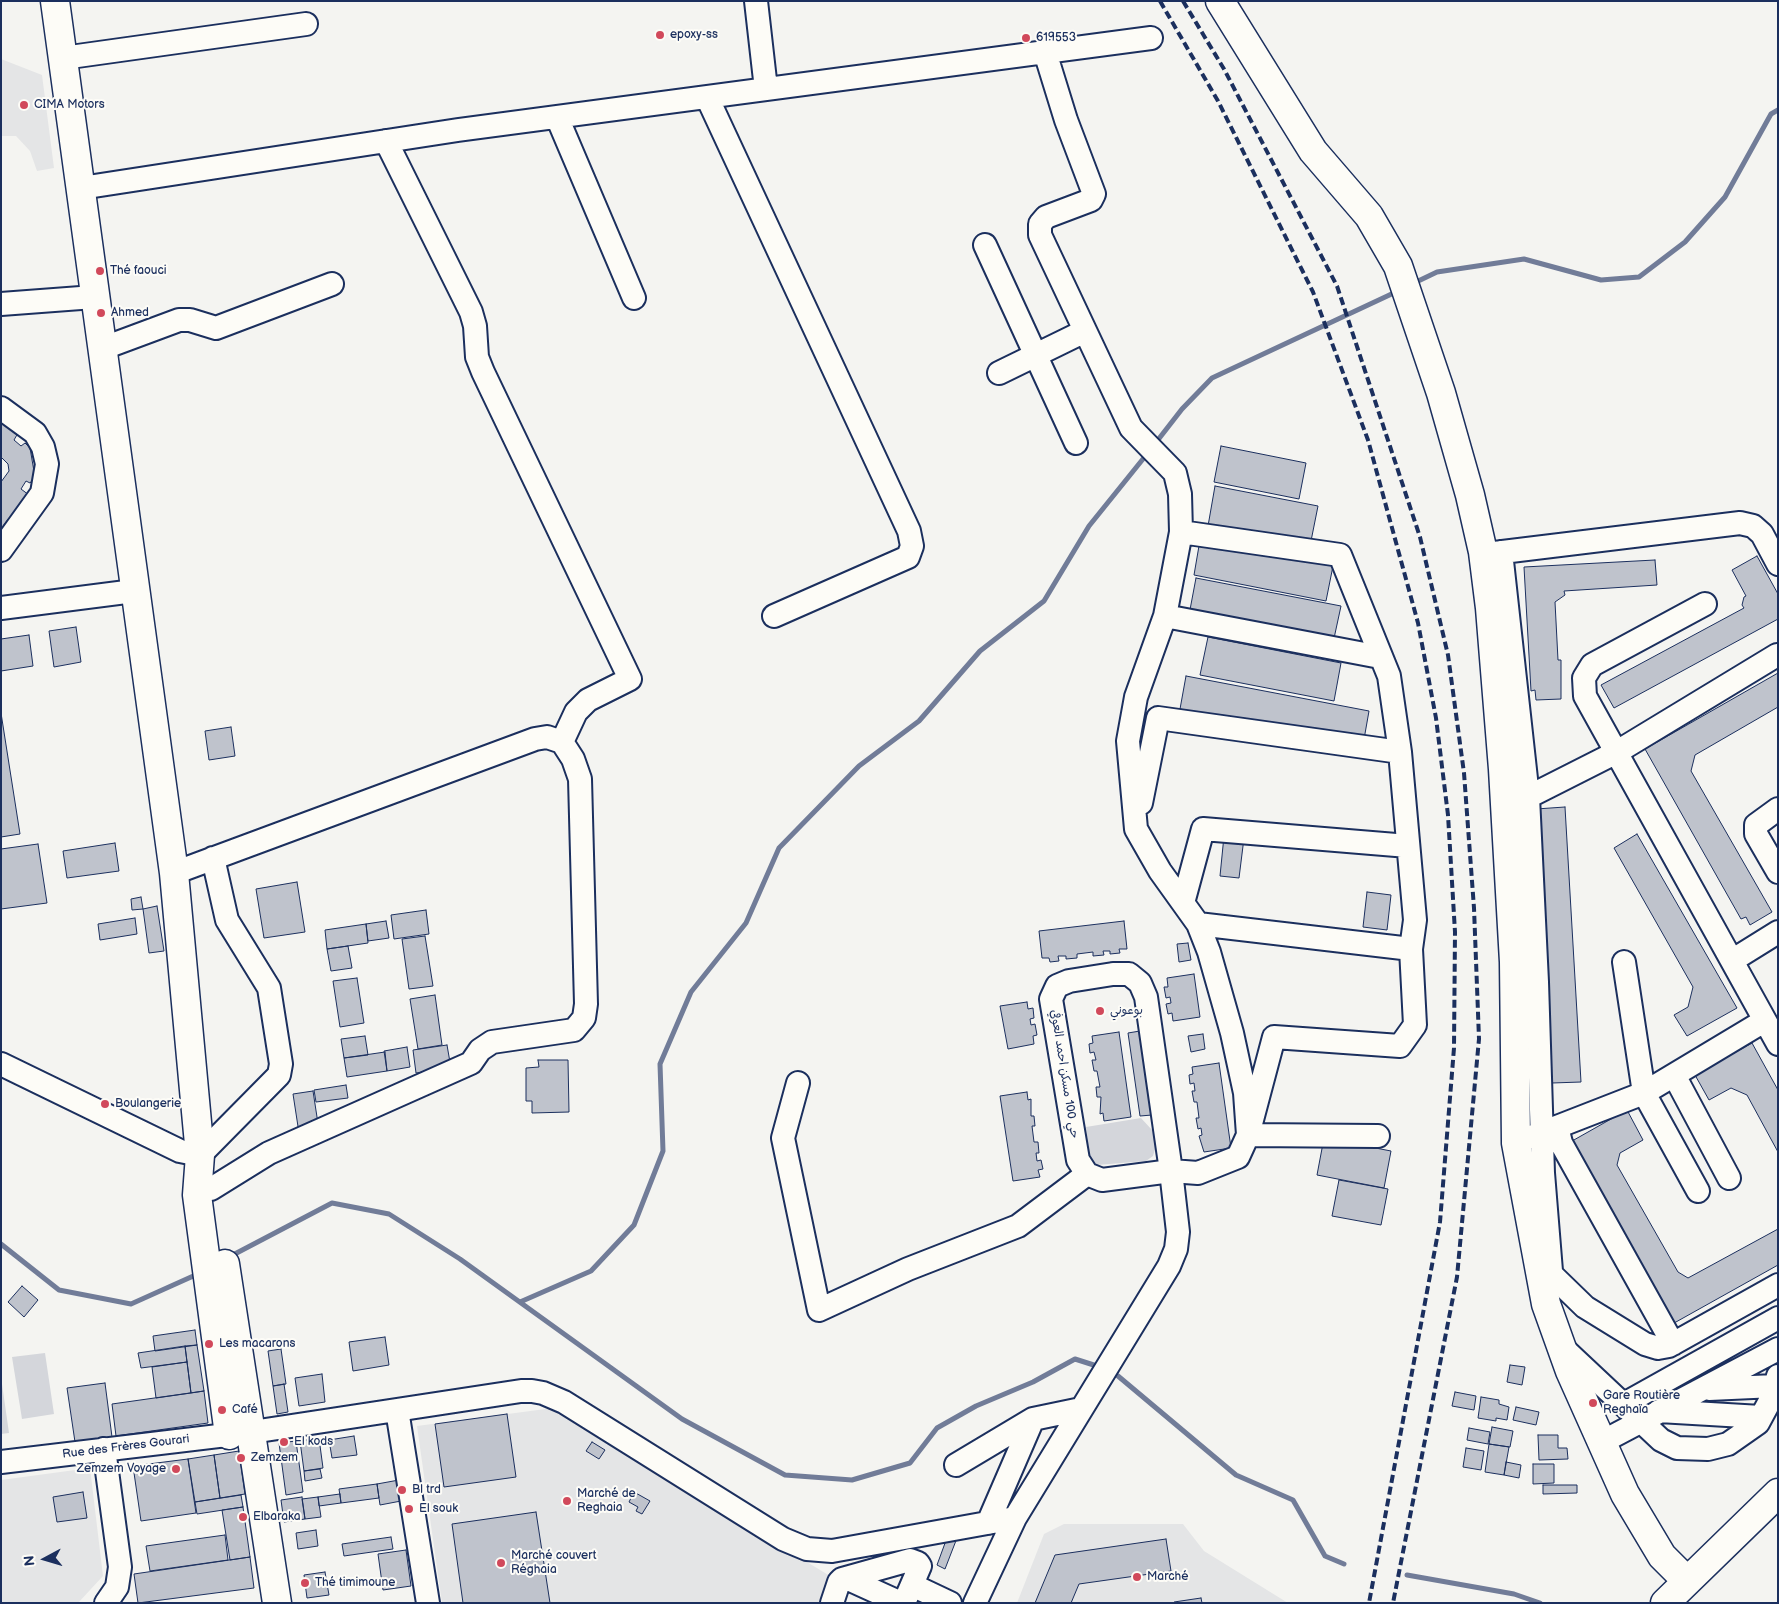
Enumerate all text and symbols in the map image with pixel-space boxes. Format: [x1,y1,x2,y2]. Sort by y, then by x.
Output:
place label: epoxy-ss [670,28,718,42]
marker: epoxy-ss [654,29,666,41]
place label: 619553 [1036,31,1076,45]
marker: 619553 [1020,32,1032,44]
place label: CIMA Motors [34,98,105,112]
marker: CIMA Motors [18,99,30,111]
place label: Thé faouci [110,264,167,278]
marker: Thé faouci [94,265,106,277]
place label: Ahmed [111,306,149,320]
marker: Ahmed [95,307,107,319]
place label: بوعوني [1110,1004,1143,1018]
marker: بوعوني [1094,1005,1106,1017]
street label: حي 100 مسكن احمد العوفي [1047,1009,1081,1139]
place label: Boulangerie [115,1097,181,1111]
marker: Boulangerie [99,1098,111,1110]
place label: Les macarons [219,1337,295,1351]
marker: Les macarons [203,1338,215,1350]
place label: Gare Routière Reghaïa [1603,1389,1680,1417]
marker: Gare Routière Reghaïa [1587,1397,1599,1409]
place label: Café [232,1403,258,1417]
marker: Café [216,1404,228,1416]
street label: Rue des Frères Gourari [62,1432,190,1462]
place label: El kods [294,1435,333,1449]
marker: El kods [278,1436,290,1448]
place label: Zemzem [251,1451,298,1465]
marker: Zemzem [235,1452,247,1464]
place label: Zemzem Voyage [77,1462,166,1476]
marker: Zemzem Voyage [170,1463,182,1475]
place label: Bl trd [412,1483,441,1497]
marker: Bl trd [396,1484,408,1496]
place label: Marché de Reghaia [577,1487,636,1515]
marker: Marché de Reghaia [561,1495,573,1507]
place label: El souk [419,1502,458,1516]
marker: El souk [403,1503,415,1515]
place label: Elbaraka [253,1510,300,1524]
marker: Elbaraka [237,1511,249,1523]
north arrow [20,1534,70,1584]
place label: Marché couvert Réghaia [511,1549,596,1577]
text: N [21,1555,39,1567]
marker: Marché couvert Réghaia [495,1557,507,1569]
place label: Marché [1147,1570,1188,1584]
marker: Marché [1131,1571,1143,1583]
place label: Thé timimoune [315,1576,395,1590]
marker: Thé timimoune [299,1577,311,1589]

